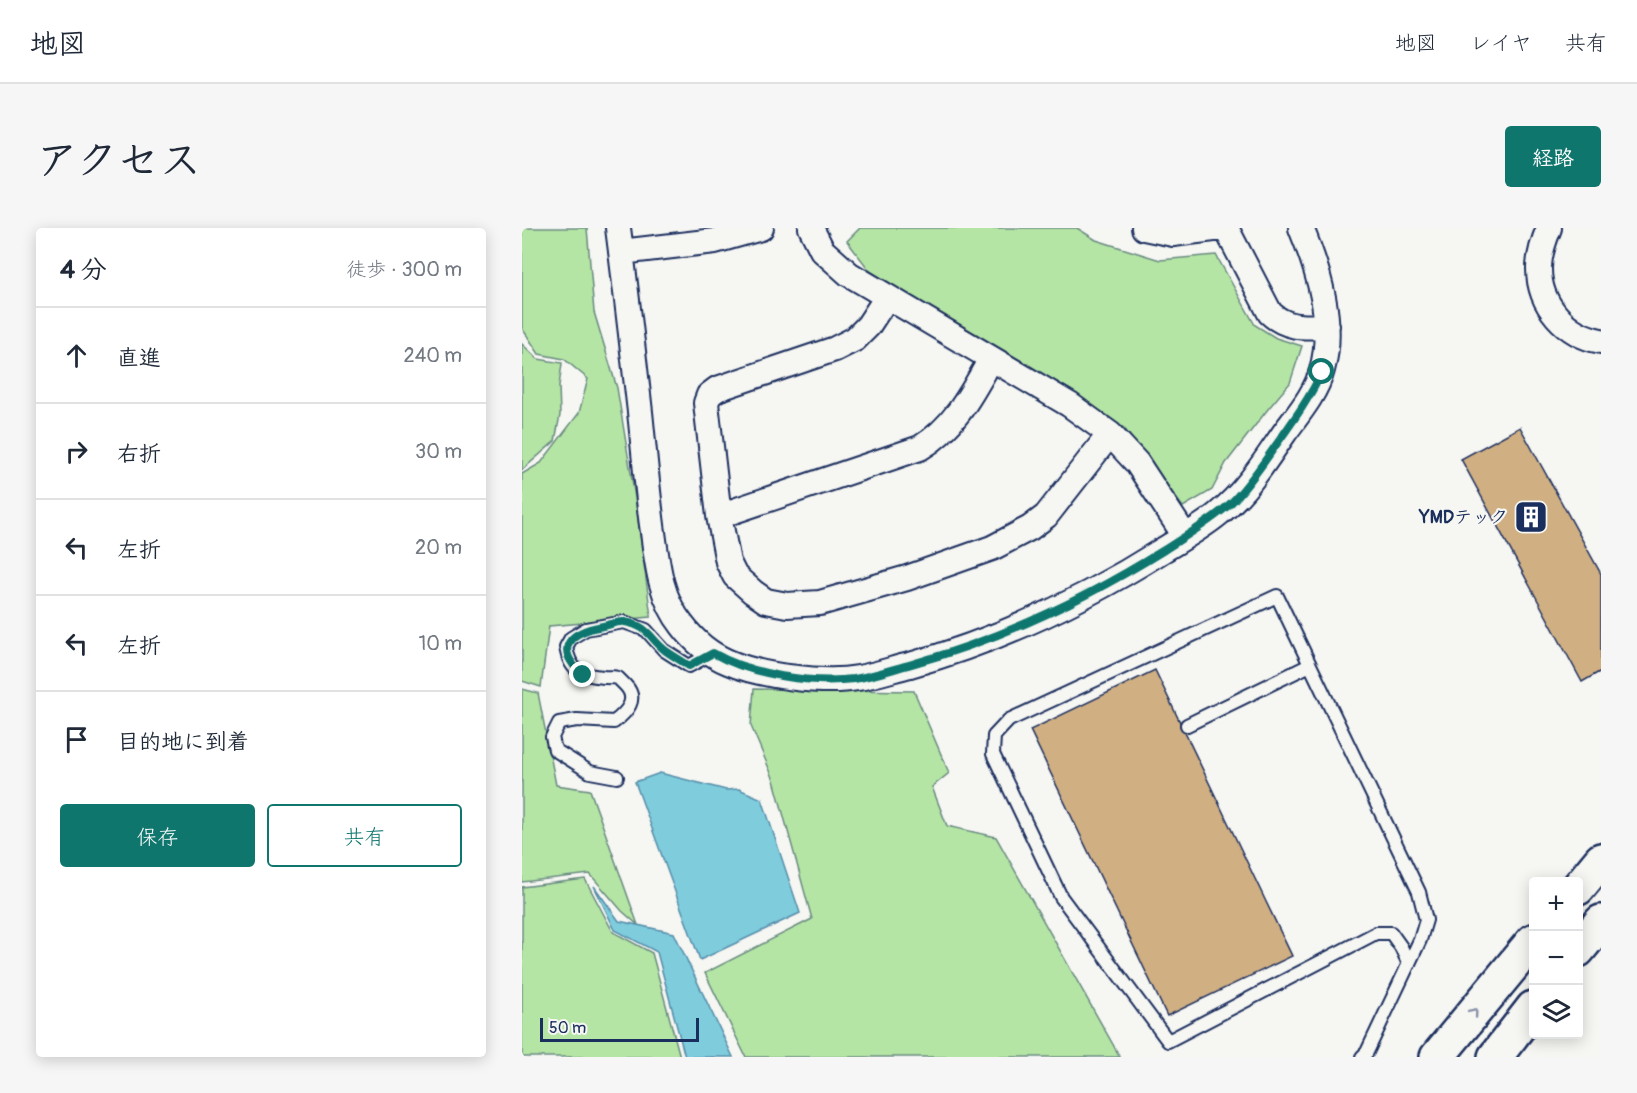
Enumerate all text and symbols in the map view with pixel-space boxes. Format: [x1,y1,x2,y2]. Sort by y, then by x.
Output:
text: 地図 [30,27,86,62]
text: 地図 [1395,30,1437,57]
text: レイヤ [1470,30,1532,57]
text: 共有 [1565,30,1607,57]
button: 経路 [1505,126,1601,187]
text: アクセス [36,135,201,187]
text: 4 分 [60,254,107,286]
text: 徒歩 · 300 m [346,257,462,282]
icon: ahead [60,339,93,372]
text: 240 m [403,343,462,368]
text: 直進 [117,344,161,372]
route start [1308,358,1334,384]
icon: right [60,435,93,468]
text: 30 m [415,439,462,464]
text: 右折 [117,440,161,468]
building icon: YMDテック [1513,499,1549,535]
place label: YMDテック [1418,506,1508,529]
icon: left [60,531,93,564]
text: 20 m [415,535,462,560]
text: 左折 [117,536,161,564]
icon: left [60,627,93,660]
text: 10 m [418,631,462,656]
text: 左折 [117,632,161,660]
route end [569,661,595,687]
icon: arrive [60,723,93,756]
text: 目的地に到着 [117,728,249,756]
button: 保存 [60,804,255,867]
button: 共有 [267,804,462,867]
map controls [1529,877,1583,1039]
button: + [1529,877,1583,931]
button: − [1529,931,1583,985]
button: layers [1529,985,1583,1039]
one-way arrow [1467,1008,1478,1019]
scale bar [540,1015,699,1042]
text: 50 m [549,1018,586,1038]

